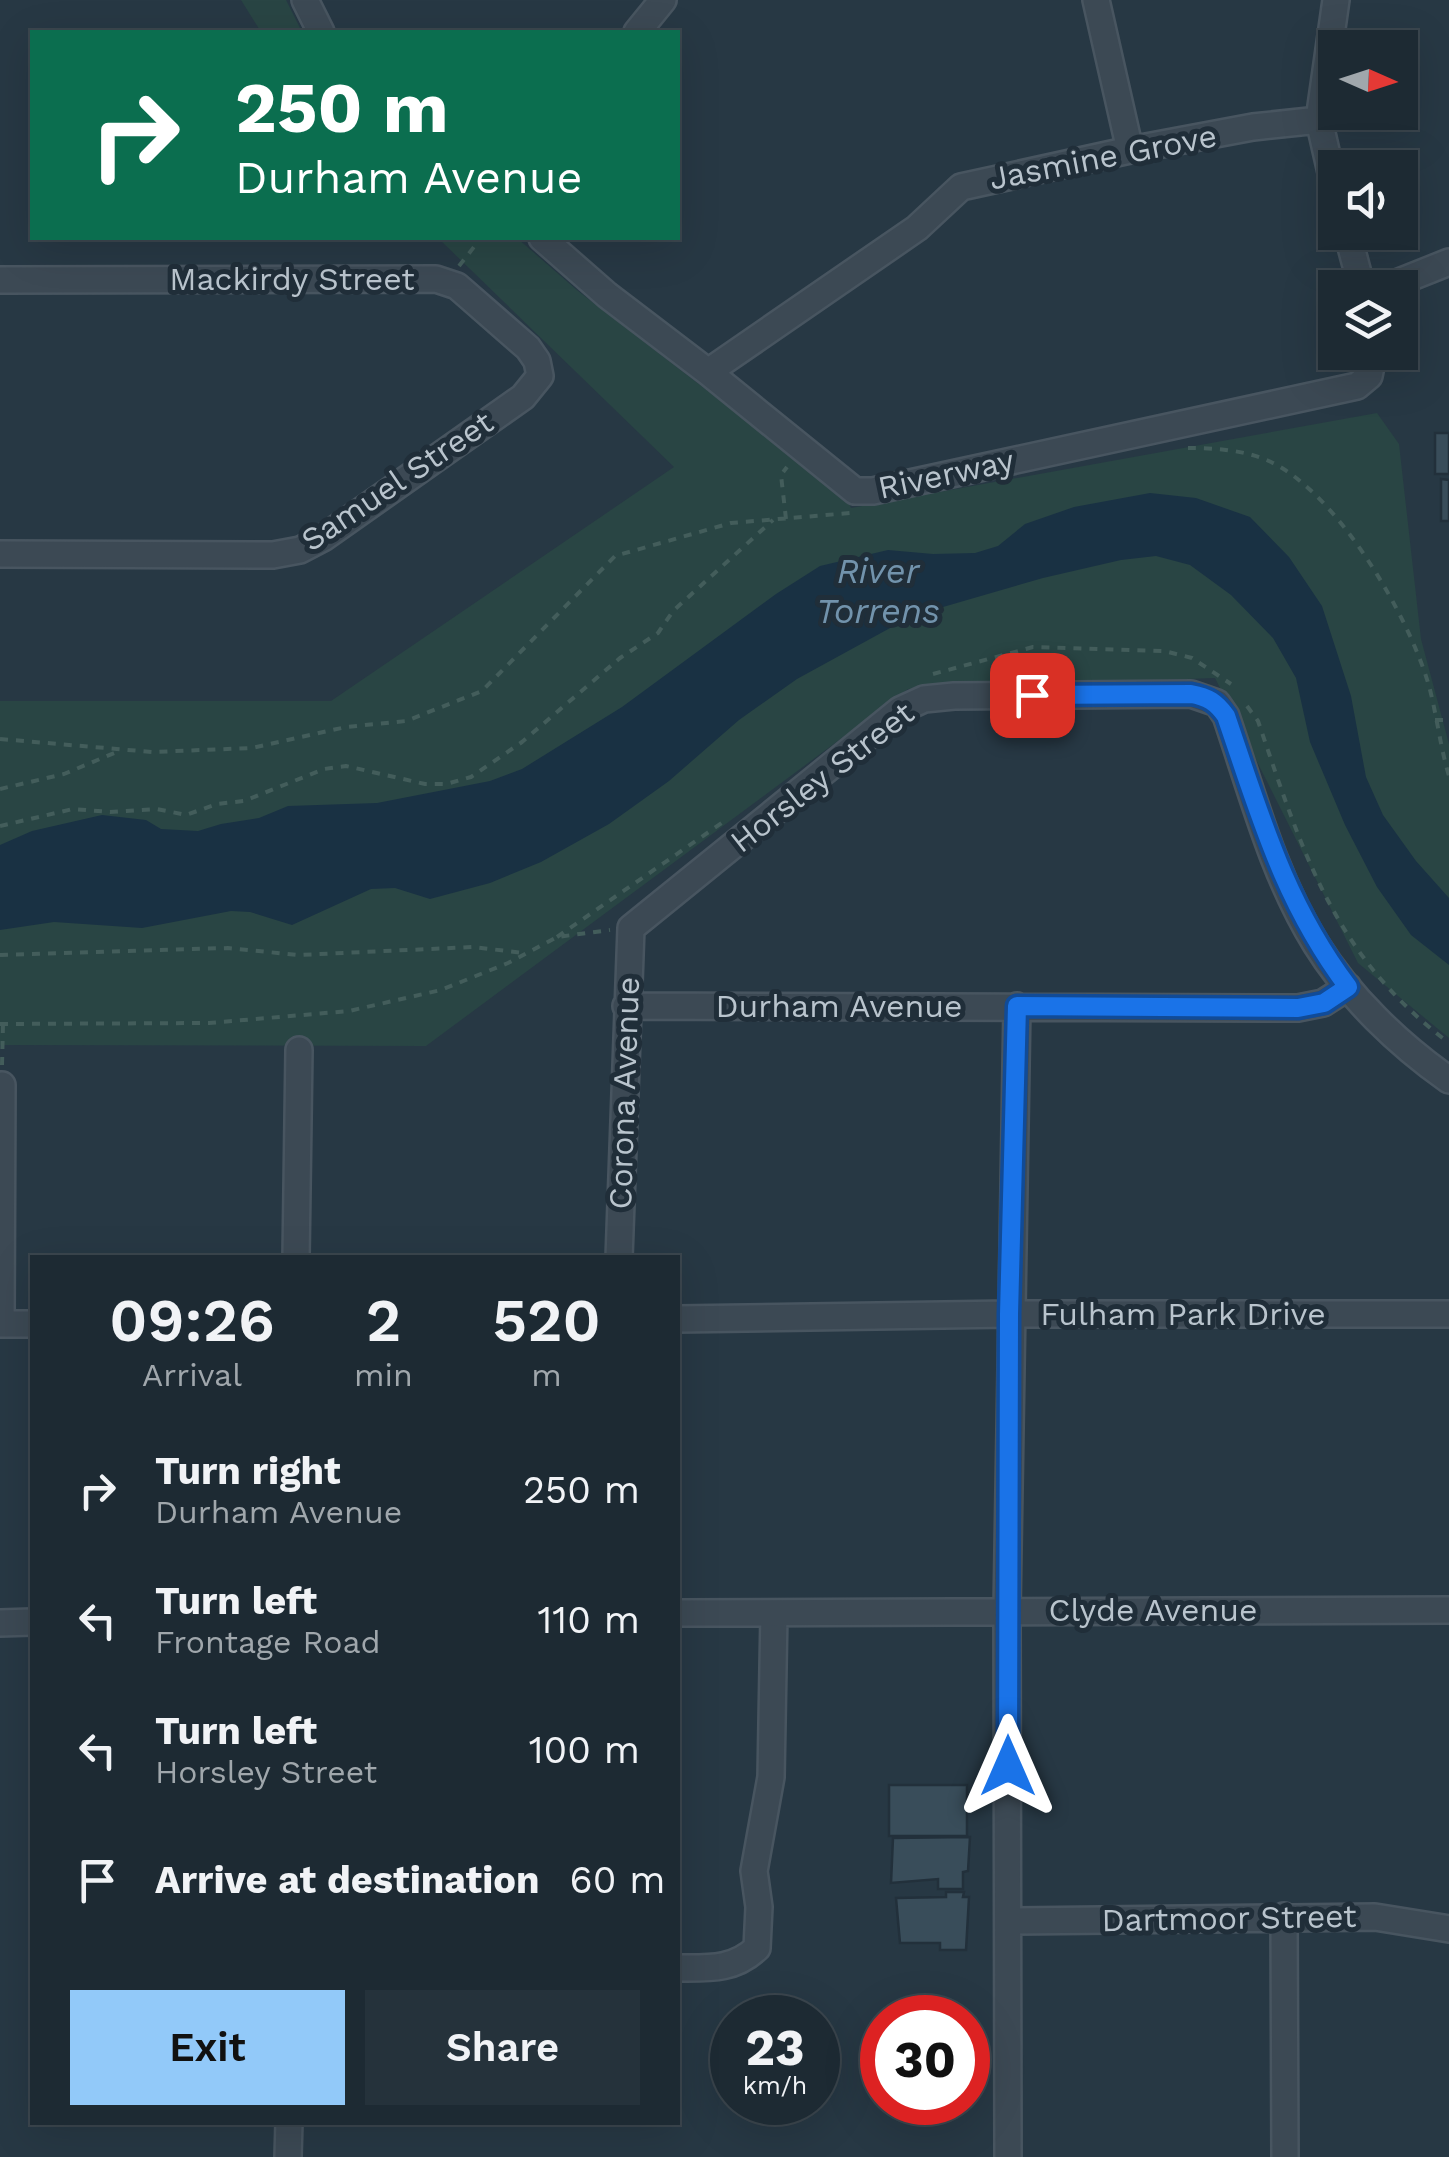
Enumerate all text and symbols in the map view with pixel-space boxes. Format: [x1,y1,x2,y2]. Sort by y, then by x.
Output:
north arrow [1318,30,1418,130]
map controls [1318,30,1418,370]
text: 250 m [235,67,449,149]
icon: right [70,70,200,200]
street label: Jasmine Grove [986,116,1220,198]
button: sound [1318,150,1418,250]
text: Durham Avenue [235,151,583,204]
street label: Mackirdy Street [169,260,415,298]
button: layers [1318,270,1418,370]
street label: Samuel Street [294,403,500,559]
street label: Riverway [875,441,1018,507]
water label: River Torrens [816,550,940,632]
pin [990,653,1075,738]
icon: arrive [1005,668,1060,723]
street label: Horsley Street [723,694,921,860]
street label: Corona Avenue [601,976,647,1210]
street label: Durham Avenue [715,987,963,1025]
text: 09:26 [109,1285,275,1356]
text: 2 [366,1285,401,1356]
text: 520 [492,1285,601,1356]
street label: Fulham Park Drive [1040,1295,1326,1333]
text: Arrival [142,1356,242,1394]
text: min [354,1356,413,1394]
text: m [531,1356,562,1394]
text: Turn right [155,1449,341,1493]
icon: right [70,1463,125,1518]
text: 250 m [523,1468,640,1512]
text: Durham Avenue [155,1493,402,1531]
text: Turn left [155,1579,317,1623]
street label: Clyde Avenue [1049,1591,1257,1629]
icon: left [70,1593,125,1648]
text: 110 m [538,1598,640,1642]
text: Frontage Road [155,1623,381,1661]
text: Turn left [155,1709,317,1753]
position arrow [956,1714,1060,1818]
icon: left [70,1723,125,1778]
text: 100 m [529,1728,640,1772]
text: Horsley Street [155,1753,377,1791]
icon: arrive [70,1853,125,1908]
text: Arrive at destination [155,1858,540,1902]
text: 60 m [570,1858,665,1902]
street label: Dartmoor Street [1101,1897,1357,1939]
button: Exit [70,1990,345,2105]
button: Share [365,1990,640,2105]
speed limit sign: 30 [860,1995,990,2125]
text: 23 [745,2018,805,2077]
text: km/h [743,2071,807,2100]

